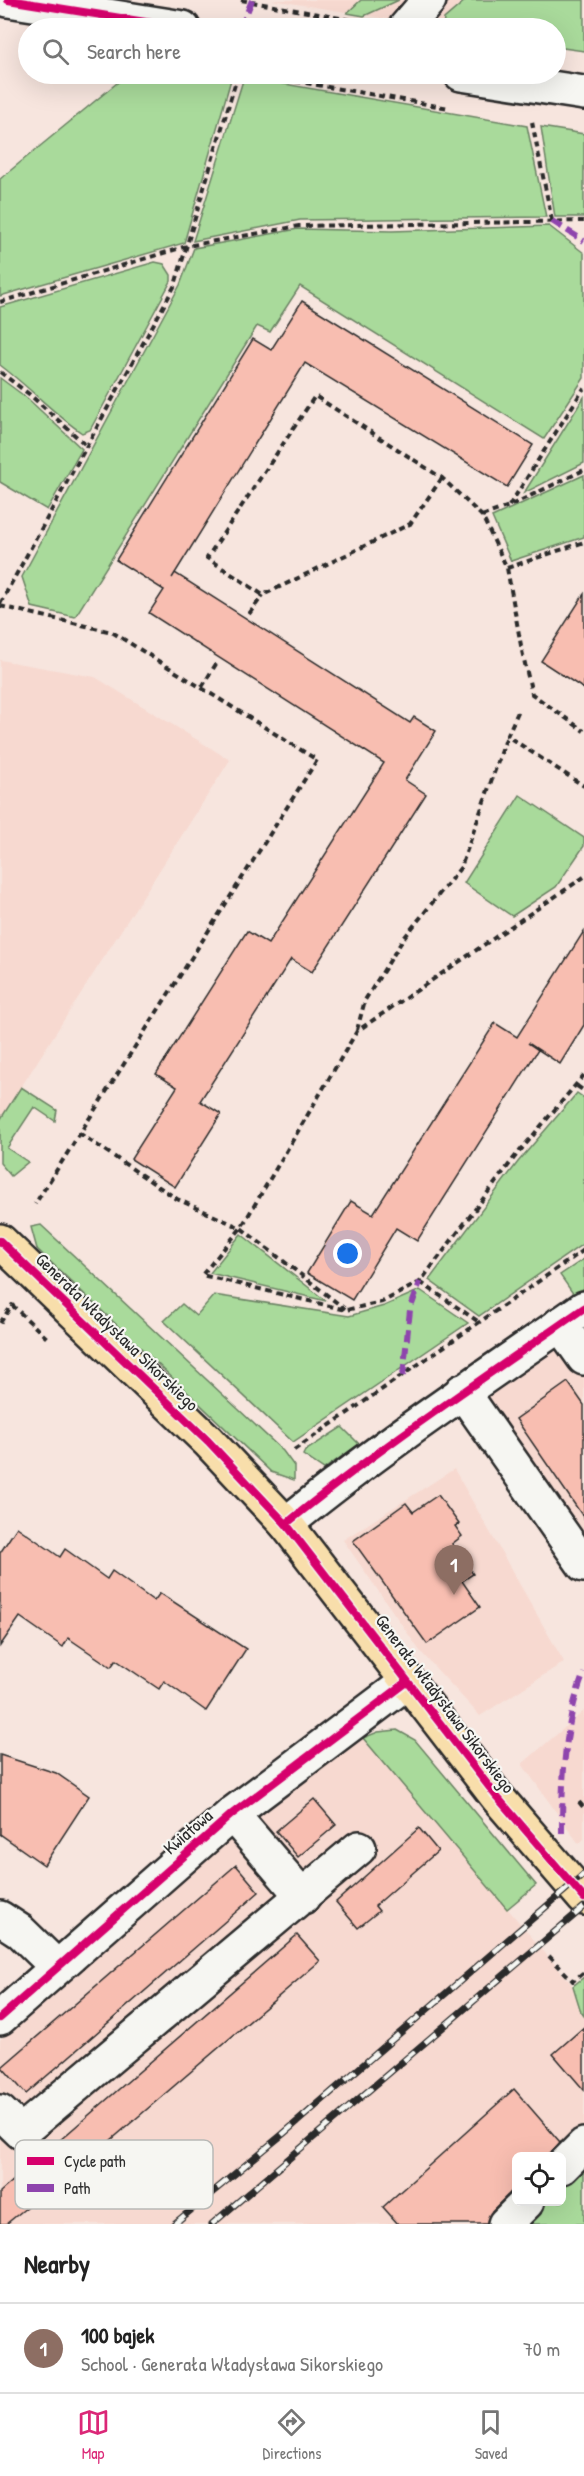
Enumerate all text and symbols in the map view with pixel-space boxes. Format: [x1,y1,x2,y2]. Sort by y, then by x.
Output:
search box [18,18,566,84]
icon: search [39,35,72,68]
text: Search here [87,36,181,66]
your location [333,1239,362,1268]
street label: Generała Władysława Sikorskiego [30,1247,204,1416]
pin: 1 [434,1546,474,1595]
street label: Generała Władysława Sikorskiego [370,1609,521,1798]
street label: Kwiatowa [158,1803,218,1860]
legend [15,2140,213,2209]
text: Cycle path [64,2150,126,2172]
map controls [512,2152,566,2206]
button: locate [512,2152,566,2206]
text: Path [64,2177,90,2199]
text: Nearby [24,2246,90,2281]
text: 100 bajek [81,2320,155,2350]
text: 1 [40,2335,47,2362]
text: 70 m [523,2335,560,2362]
text: School · Generała Władysława Sikorskiego [81,2350,383,2377]
tab: Map [77,2406,110,2464]
tab: Directions [263,2406,321,2464]
tab: Saved [474,2406,507,2464]

